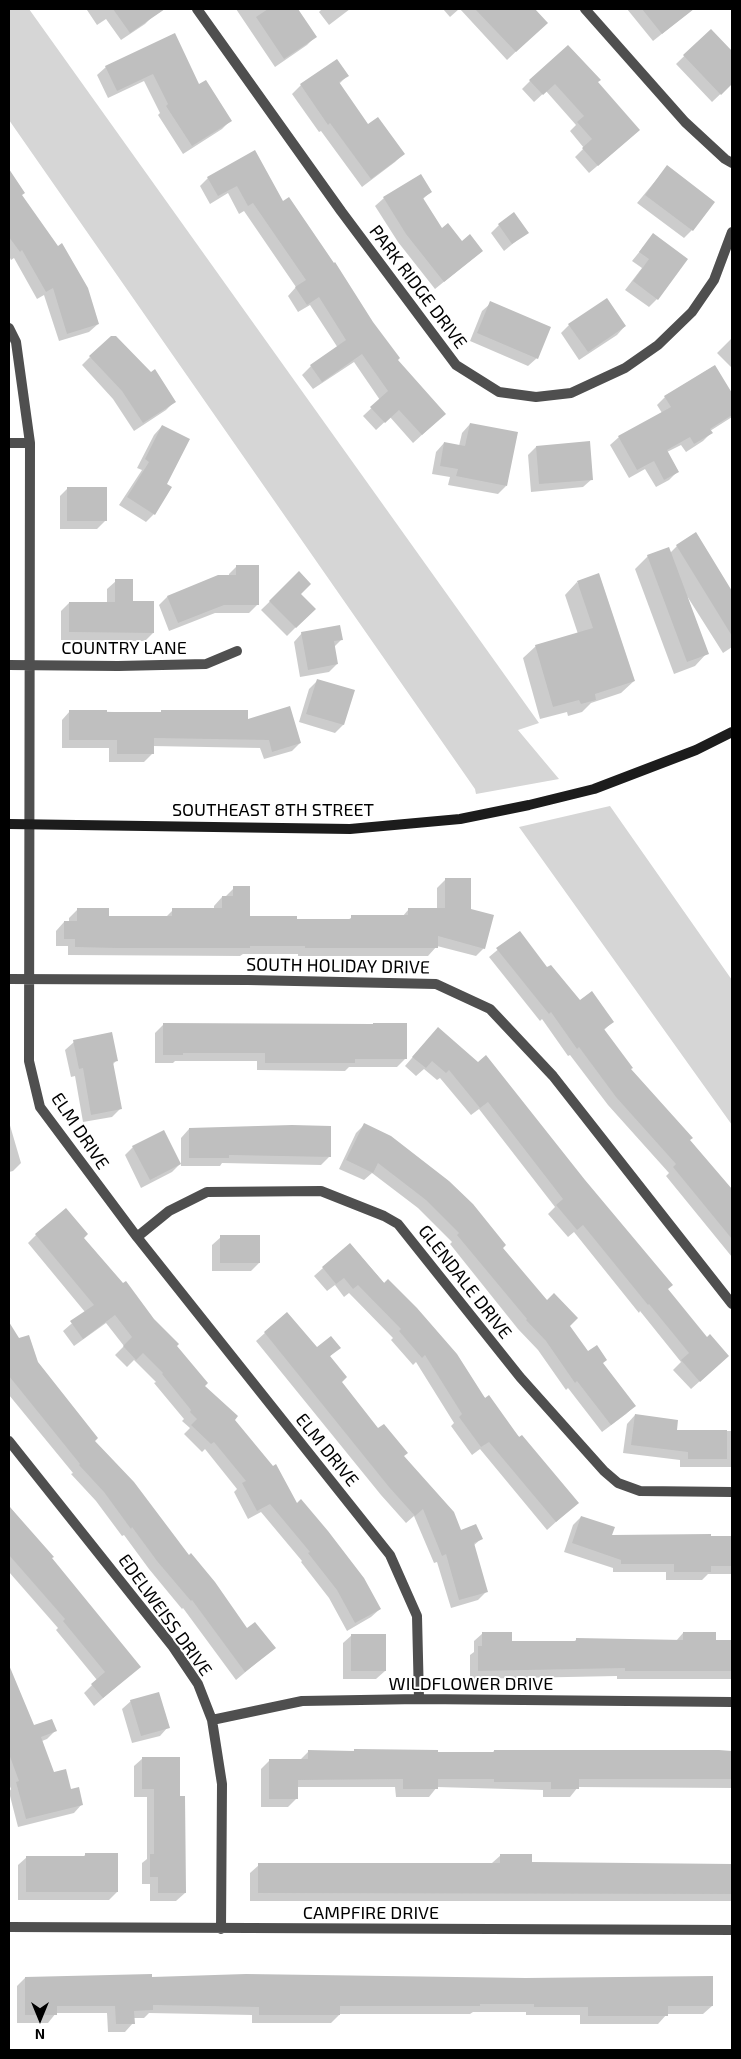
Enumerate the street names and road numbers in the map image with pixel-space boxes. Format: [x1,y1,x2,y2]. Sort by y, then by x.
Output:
street label: PARK RIDGE DRIVE [365,221,471,353]
street label: COUNTRY LANE [61,637,187,659]
street label: SOUTHEAST 8TH STREET [172,799,374,821]
street label: SOUTH HOLIDAY DRIVE [246,954,430,978]
street label: ELM DRIVE [46,1088,114,1174]
street label: GLENDALE DRIVE [414,1221,516,1343]
street label: ELM DRIVE [291,1409,363,1491]
street label: EDELWEISS DRIVE [114,1550,216,1680]
street label: WILDFLOWER DRIVE [389,1673,553,1695]
street label: CAMPFIRE DRIVE [303,1902,439,1924]

